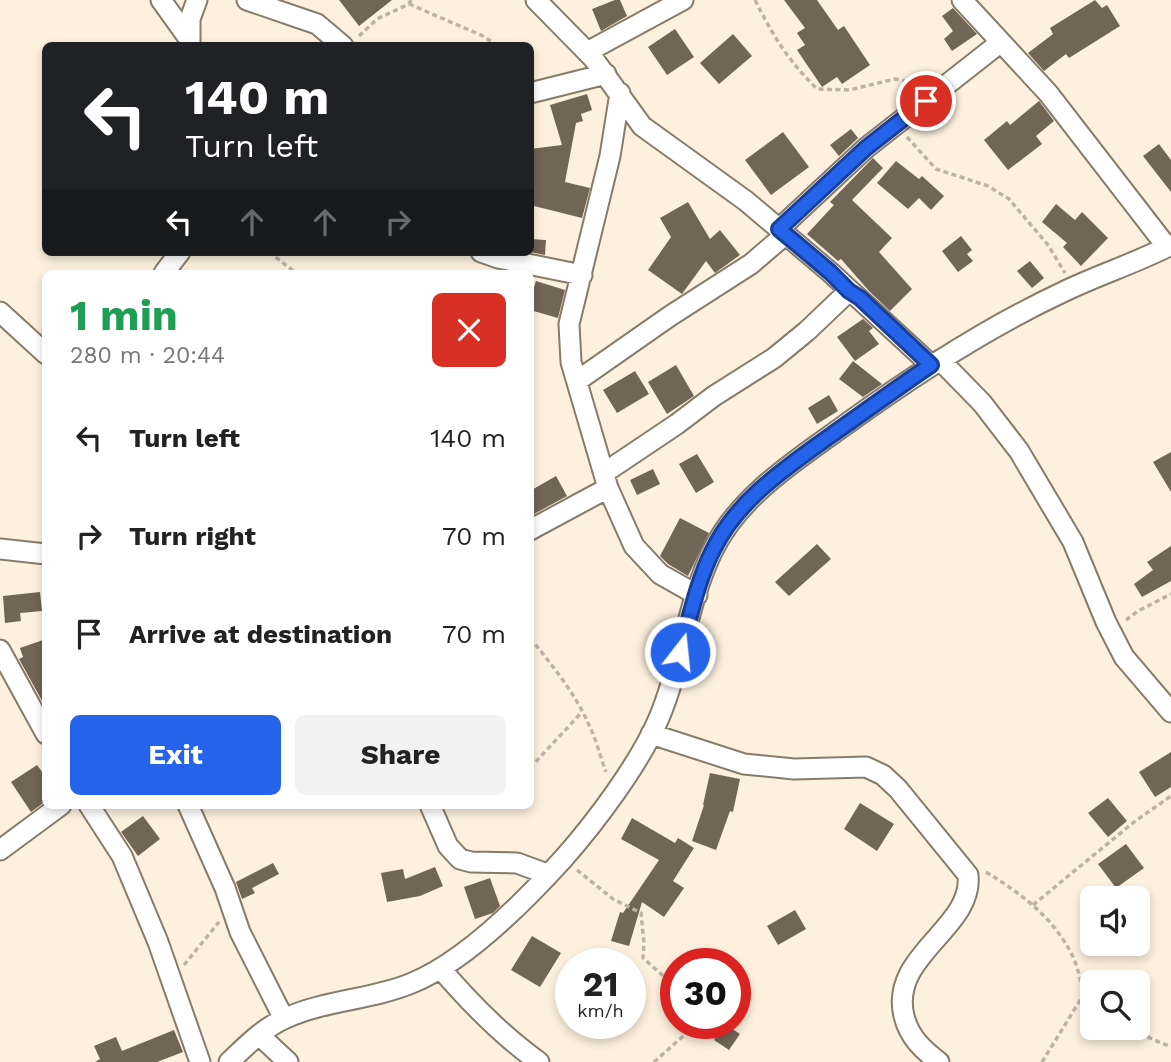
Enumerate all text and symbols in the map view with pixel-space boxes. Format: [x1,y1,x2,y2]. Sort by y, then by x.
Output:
text: 140 m [185,68,329,126]
icon: left [70,70,161,161]
pin [896,71,956,131]
icon: arrive [907,82,945,120]
text: Turn left [185,127,318,165]
icon: left [160,203,198,241]
icon: ahead [233,203,271,241]
icon: ahead [306,203,344,241]
icon: right [379,203,417,241]
text: 1 min [70,291,178,340]
button: close [432,293,506,367]
text: 280 m · 20:44 [70,342,225,369]
icon: left [70,419,108,457]
text: Turn left [129,423,240,453]
text: 140 m [430,423,506,453]
icon: right [70,517,108,555]
text: Turn right [129,521,256,551]
text: 70 m [442,521,506,551]
icon: arrive [70,615,108,653]
position arrow [643,615,717,689]
text: Arrive at destination [129,619,392,649]
text: 70 m [442,619,506,649]
button: Exit [70,715,281,795]
button: Share [295,715,506,795]
map controls [1080,886,1150,1040]
button: sound [1080,886,1150,956]
speed limit sign: 30 [660,948,751,1039]
text: 21 [583,963,618,1005]
button: search [1080,970,1150,1040]
text: km/h [577,1000,624,1021]

